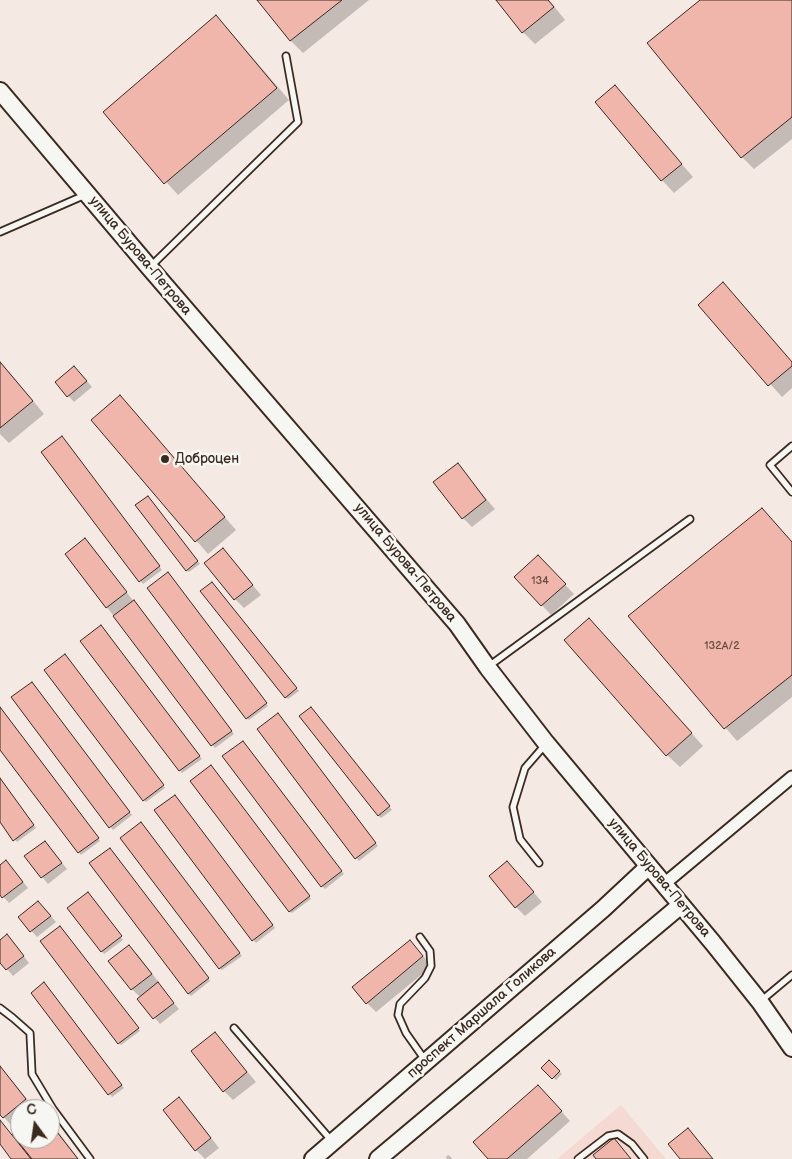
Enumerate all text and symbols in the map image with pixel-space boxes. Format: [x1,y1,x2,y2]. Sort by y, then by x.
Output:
street label: улица Бурова-Петрова [85,193,195,319]
place label: Доброцен [175,451,239,467]
marker: Доброцен [159,453,171,465]
street label: улица Бурова-Петрова [350,500,460,626]
house number: 134 [531,574,549,588]
house number: 132А/2 [704,639,740,653]
street label: улица Бурова-Петрова [604,815,714,941]
street label: проспект Маршала Голикова [404,944,560,1082]
north arrow [10,1099,60,1149]
text: С [25,1101,38,1119]

